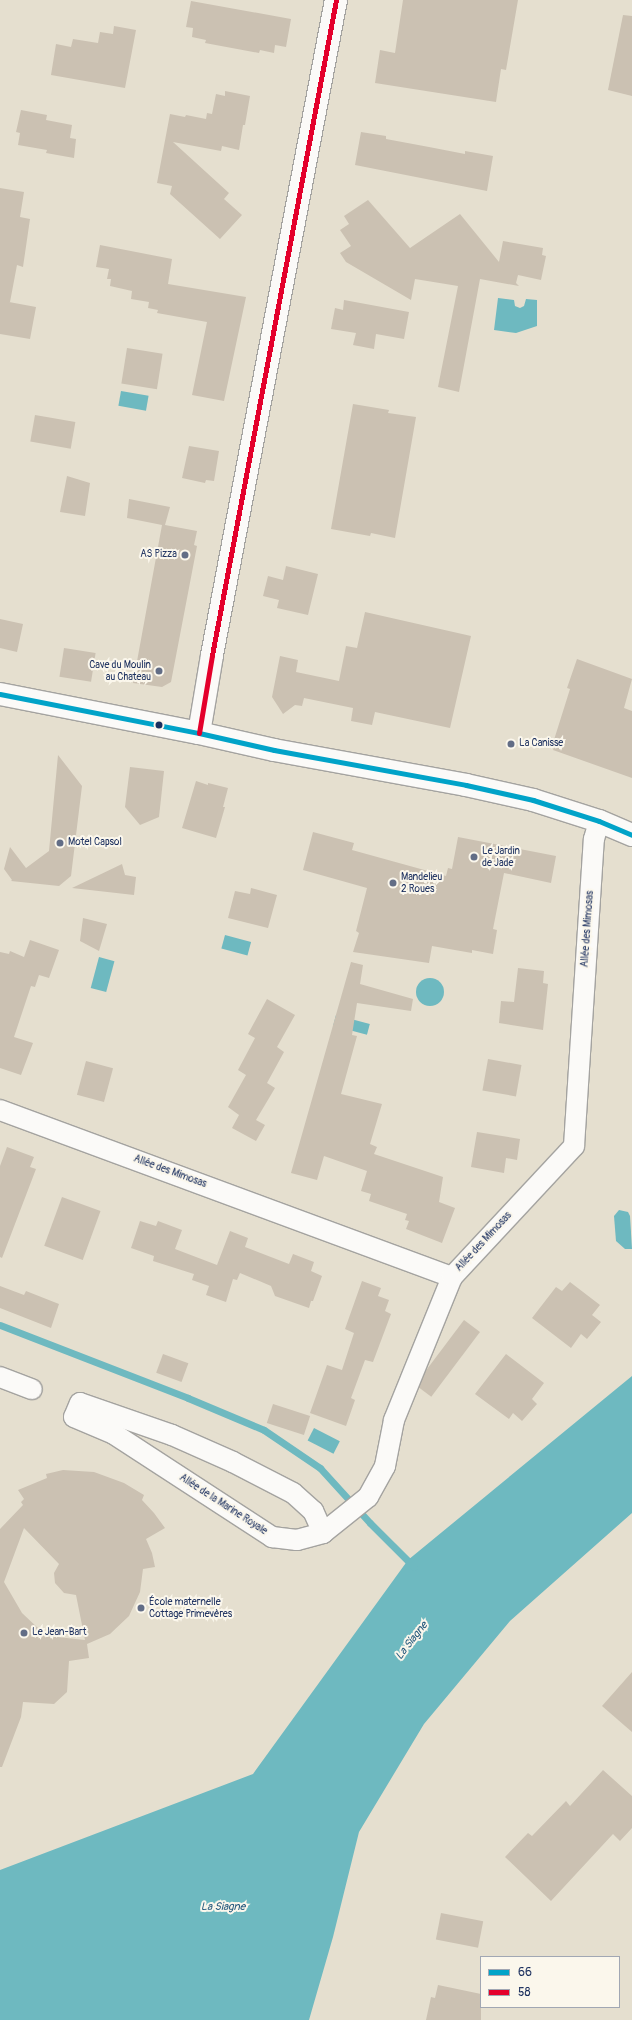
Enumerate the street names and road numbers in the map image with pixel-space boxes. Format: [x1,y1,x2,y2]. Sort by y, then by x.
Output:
street label: Allée des Mimosas [579,890,597,968]
street label: Allée des Mimosas [132,1153,208,1191]
street label: Allée des Mimosas [453,1210,515,1274]
street label: Allée de la Marine Royale [177,1472,269,1538]

